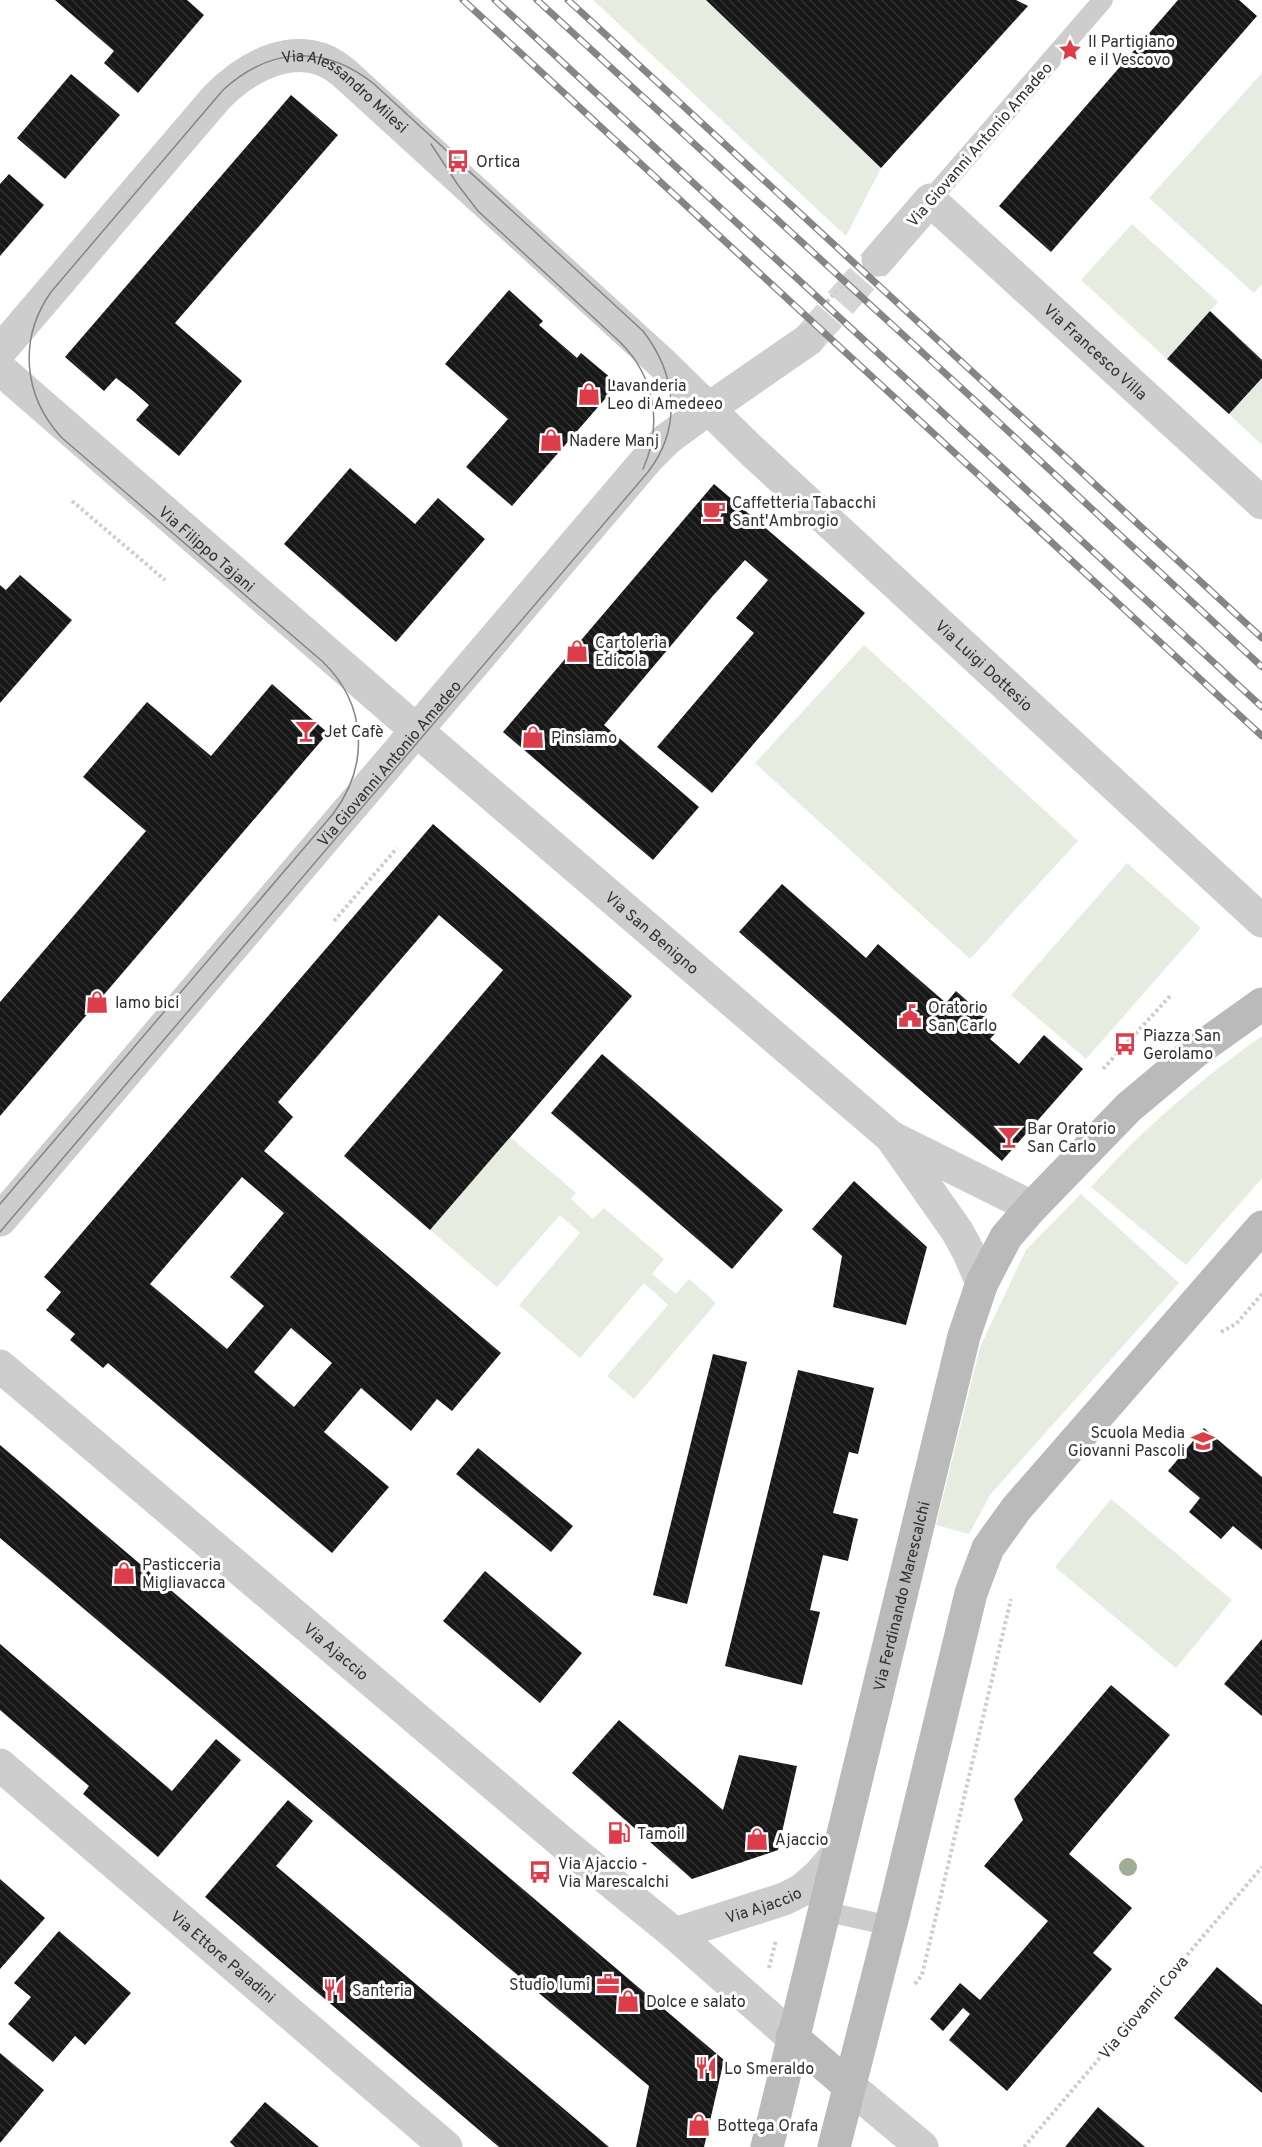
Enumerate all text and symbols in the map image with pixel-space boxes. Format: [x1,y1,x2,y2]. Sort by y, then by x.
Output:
place label: Il Partigiano e il Vescovo [1088,33,1175,71]
place icon: Il Partigiano e il Vescovo [1057,37,1083,63]
street label: Via Alessandro Milesi [280,47,411,138]
street label: Via Giovanni Antonio Amadeo [903,59,1058,232]
bus stop icon: Ortica [445,148,471,174]
place label: Ortica [476,153,520,173]
street label: Via Francesco Villa [1038,300,1151,405]
place label: Lavanderia Leo di Amedeeo [607,377,723,415]
shop icon: Lavanderia Leo di Amedeeo [576,381,602,407]
shop icon: Nadere Manj [538,427,564,453]
place label: Nadere Manj [569,432,659,452]
place label: Caffetteria Tabacchi Sant'Ambrogio [732,494,876,532]
cafe icon: Caffetteria Tabacchi Sant'Ambrogio [701,498,727,524]
street label: Via Filippo Tajani [153,503,258,597]
street label: Via Luigi Dottesio [930,617,1036,717]
place label: Cartoleria Edicola [595,634,667,672]
shop icon: Cartoleria Edicola [564,638,590,664]
street label: Via Giovanni Antonio Amadeo [314,677,467,852]
bar icon: Jet Cafè [293,718,319,744]
place label: Jet Cafè [324,723,384,743]
shop icon: Pinsiamo [520,724,546,750]
place label: Pinsiamo [551,729,617,749]
street label: Via San Benigno [600,888,702,980]
shop icon: Iamo bici [84,989,110,1015]
place label: Iamo bici [115,994,179,1014]
place label: Oratorio San Carlo [928,999,997,1037]
public building icon: Oratorio San Carlo [897,1003,923,1029]
place label: Piazza San Gerolamo [1143,1027,1221,1065]
bus stop icon: Piazza San Gerolamo [1112,1031,1138,1057]
place label: Bar Oratorio San Carlo [1027,1120,1116,1158]
bar icon: Bar Oratorio San Carlo [996,1124,1022,1150]
place label: Scuola Media Giovanni Pascoli [1068,1424,1185,1462]
school or university icon: Scuola Media Giovanni Pascoli [1190,1428,1216,1454]
street label: Via Ferdinando Marescalchi [870,1499,936,1694]
place label: Pasticceria Migliavacca [142,1556,226,1594]
shop icon: Pasticceria Migliavacca [111,1560,137,1586]
street label: Via Ajaccio [298,1619,372,1686]
fuel station icon: Tamoil [606,1820,632,1846]
place label: Tamoil [637,1825,685,1845]
shop icon: Ajaccio [744,1826,770,1852]
place label: Ajaccio [775,1831,828,1851]
place label: Via Ajaccio - Via Marescalchi [558,1855,669,1893]
bus stop icon: Via Ajaccio - Via Marescalchi [527,1859,553,1885]
street label: Via Ajaccio [723,1884,806,1929]
street label: Via Ettore Paladini [165,1907,279,2008]
street label: Via Giovanni Cova [1096,1953,1194,2064]
office icon: Studio Iumi [595,1971,621,1997]
place label: Studio Iumi [509,1976,590,1996]
restaurant icon: Santeria [321,1977,347,2003]
place label: Santeria [352,1982,412,2002]
shop icon: Dolce e salato [615,1988,641,2014]
place label: Dolce e salato [646,1993,746,2013]
restaurant icon: Lo Smeraldo [693,2055,719,2081]
place label: Lo Smeraldo [724,2060,814,2080]
shop icon: Bottega Orafa [686,2112,712,2138]
place label: Bottega Orafa [717,2117,818,2137]

